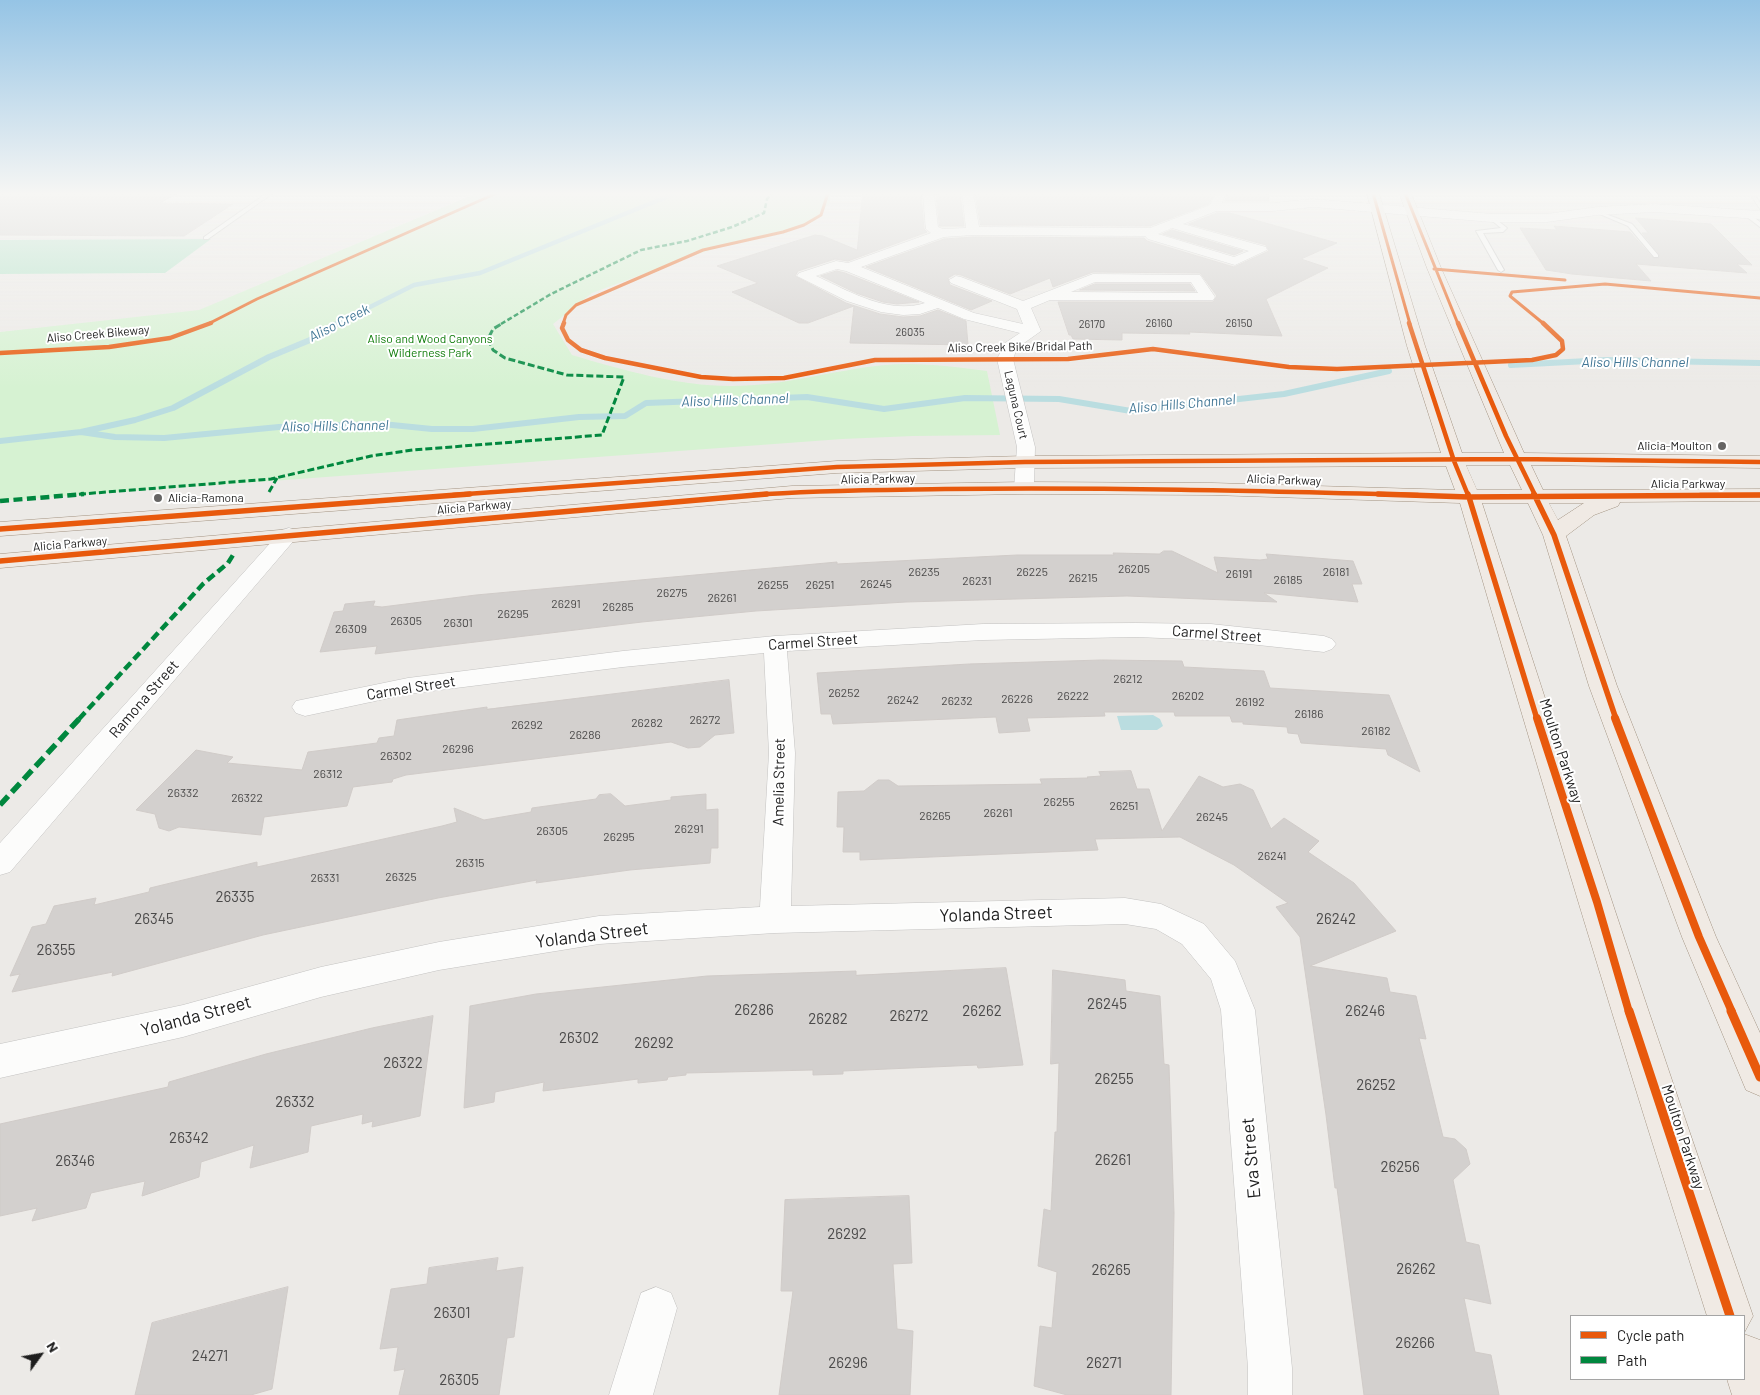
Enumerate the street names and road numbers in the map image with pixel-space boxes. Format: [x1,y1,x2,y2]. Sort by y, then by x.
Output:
street label: Aliso Creek Bikeway [46,322,150,346]
street label: Aliso Creek Bike/Bridal Path [947,339,1093,355]
street label: Laguna Court [1001,369,1031,441]
street label: Alicia Parkway [841,471,915,487]
street label: Alicia Parkway [1246,472,1322,488]
street label: Alicia Parkway [1651,477,1725,491]
street label: Alicia Parkway [436,497,512,517]
street label: Alicia Parkway [32,534,108,554]
street label: Carmel Street [1172,622,1262,646]
street label: Carmel Street [768,630,858,654]
street label: Ramona Street [105,656,183,742]
street label: Carmel Street [365,672,457,704]
street label: Moulton Parkway [1536,696,1586,806]
street label: Amelia Street [769,738,789,826]
street label: Yolanda Street [939,901,1053,927]
street label: Yolanda Street [534,917,650,953]
street label: Yolanda Street [138,991,254,1041]
street label: Moulton Parkway [1658,1082,1708,1192]
street label: Eva Street [1237,1117,1265,1199]

